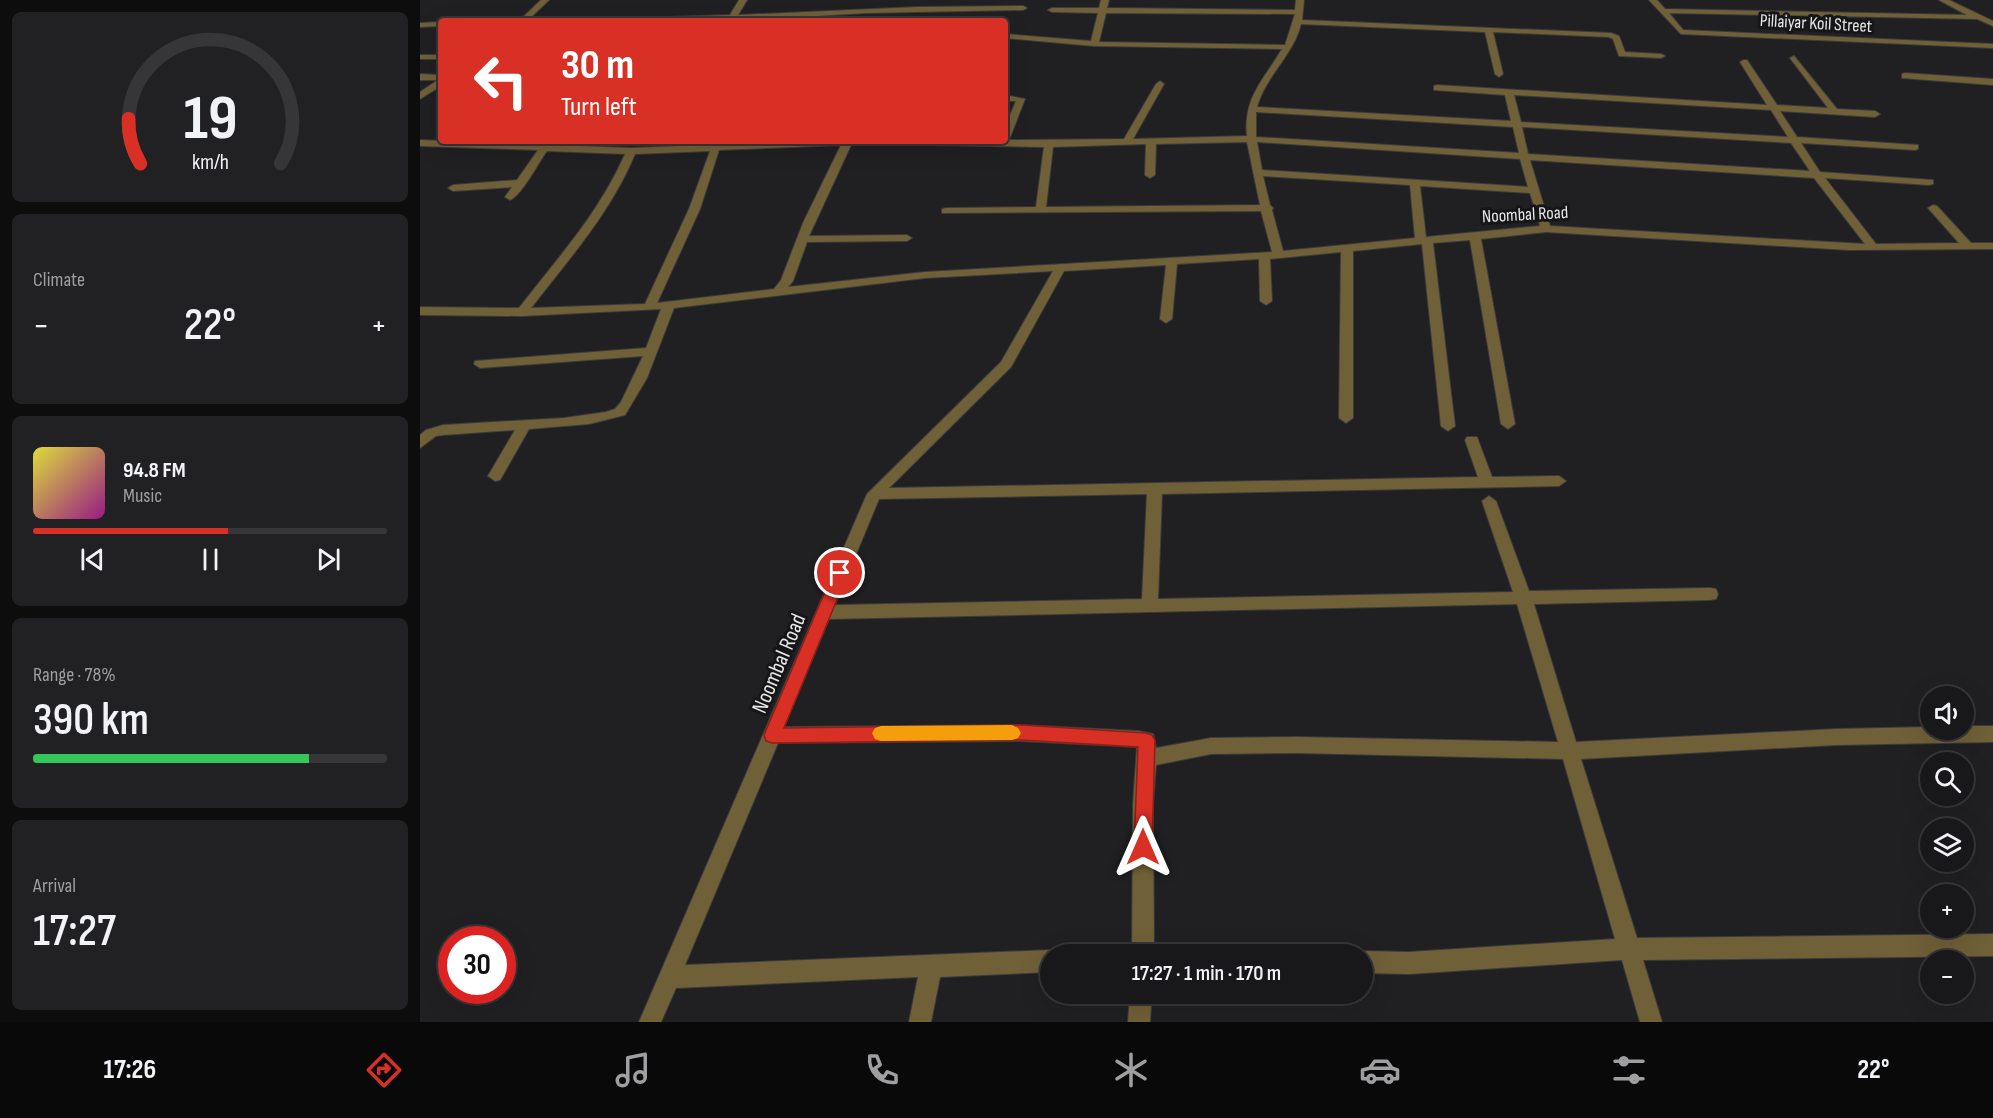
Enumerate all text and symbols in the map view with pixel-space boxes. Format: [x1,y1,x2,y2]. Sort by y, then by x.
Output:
street label: Pillaiyar Koil Street [1759,10,1873,37]
text: 30 m [561,40,634,91]
icon: left [462,42,540,120]
text: 19 [183,82,237,157]
text: Turn left [561,91,637,123]
text: km/h [191,150,229,175]
street label: Noombal Road [1481,202,1569,227]
text: Climate [33,268,85,292]
text: 22° [184,298,236,353]
text: − [33,306,49,346]
text: + [371,306,387,346]
text: 94.8 FM [123,457,186,484]
text: Music [123,484,162,508]
icon: previous [76,543,109,576]
icon: pause [194,543,227,576]
icon: next [312,543,345,576]
pin [814,547,865,598]
icon: arrive [823,556,856,589]
street label: Noombal Road [746,610,812,717]
text: Range · 78% [33,663,116,687]
map controls [1920,686,1974,1004]
button: sound [1920,686,1974,740]
text: 390 km [33,693,149,748]
button: search [1920,752,1974,806]
position arrow [1111,815,1175,879]
button: layers [1920,818,1974,872]
text: Arrival [33,874,76,898]
button: + [1920,884,1974,938]
text: 17:27 [33,904,116,959]
speed limit sign: 30 [438,926,516,1004]
button: − [1920,950,1974,1004]
text: 17:27 · 1 min · 170 m [1132,960,1281,987]
icon: directions [363,1049,405,1091]
icon: music [612,1049,654,1091]
icon: phone [861,1049,903,1091]
icon: climate [1110,1049,1152,1091]
icon: car [1359,1049,1401,1091]
icon: filters [1608,1049,1650,1091]
text: 17:26 [104,1054,156,1086]
text: 22° [1857,1054,1889,1086]

